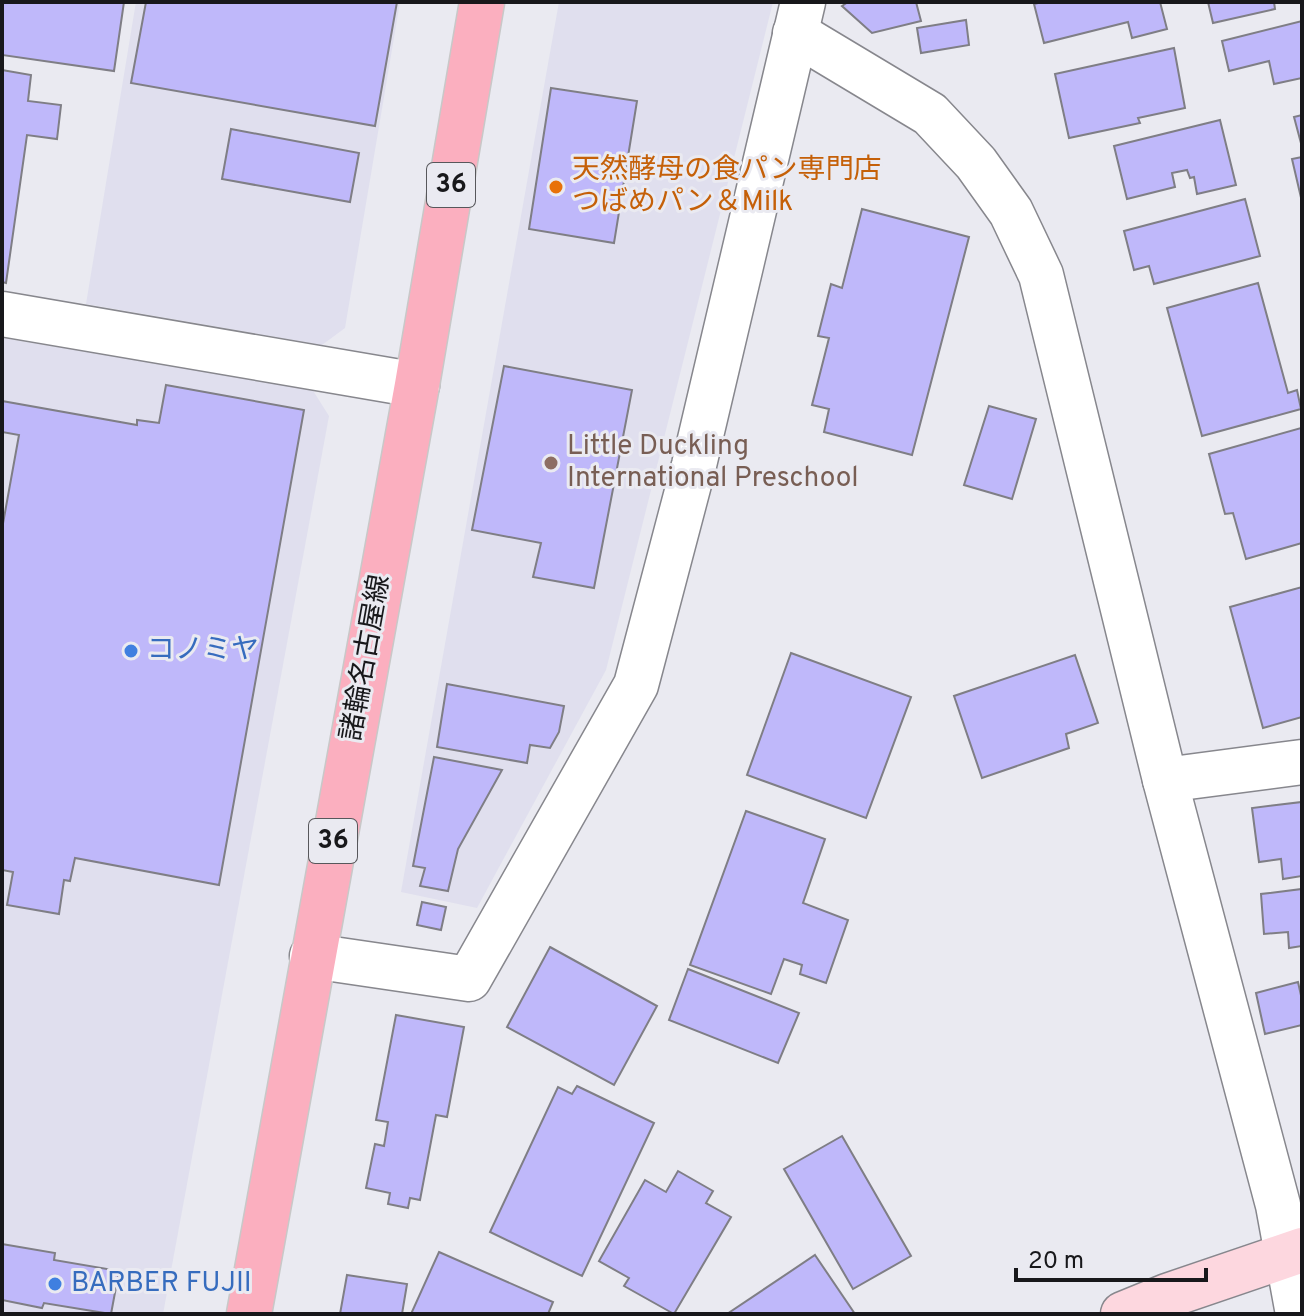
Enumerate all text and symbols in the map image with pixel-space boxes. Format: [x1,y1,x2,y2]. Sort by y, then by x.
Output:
place label: 天然酵母の食パン専門店 つばめパン＆Milk [572,153,881,221]
road number: 36 [427,163,475,207]
marker: 天然酵母の食パン専門店 つばめパン＆Milk [547,178,565,196]
place label: Little Duckling International Preschool [567,429,859,497]
marker: Little Duckling International Preschool [542,454,560,472]
street label: 諸輪名古屋線 [335,572,399,744]
place label: コノミヤ [147,633,259,669]
marker: コノミヤ [122,642,140,660]
road number: 36 [309,819,357,863]
scale bar [1016,1232,1206,1282]
text: 20 m [1028,1247,1084,1277]
place label: BARBER FUJII [71,1266,252,1302]
marker: BARBER FUJII [46,1275,64,1293]

